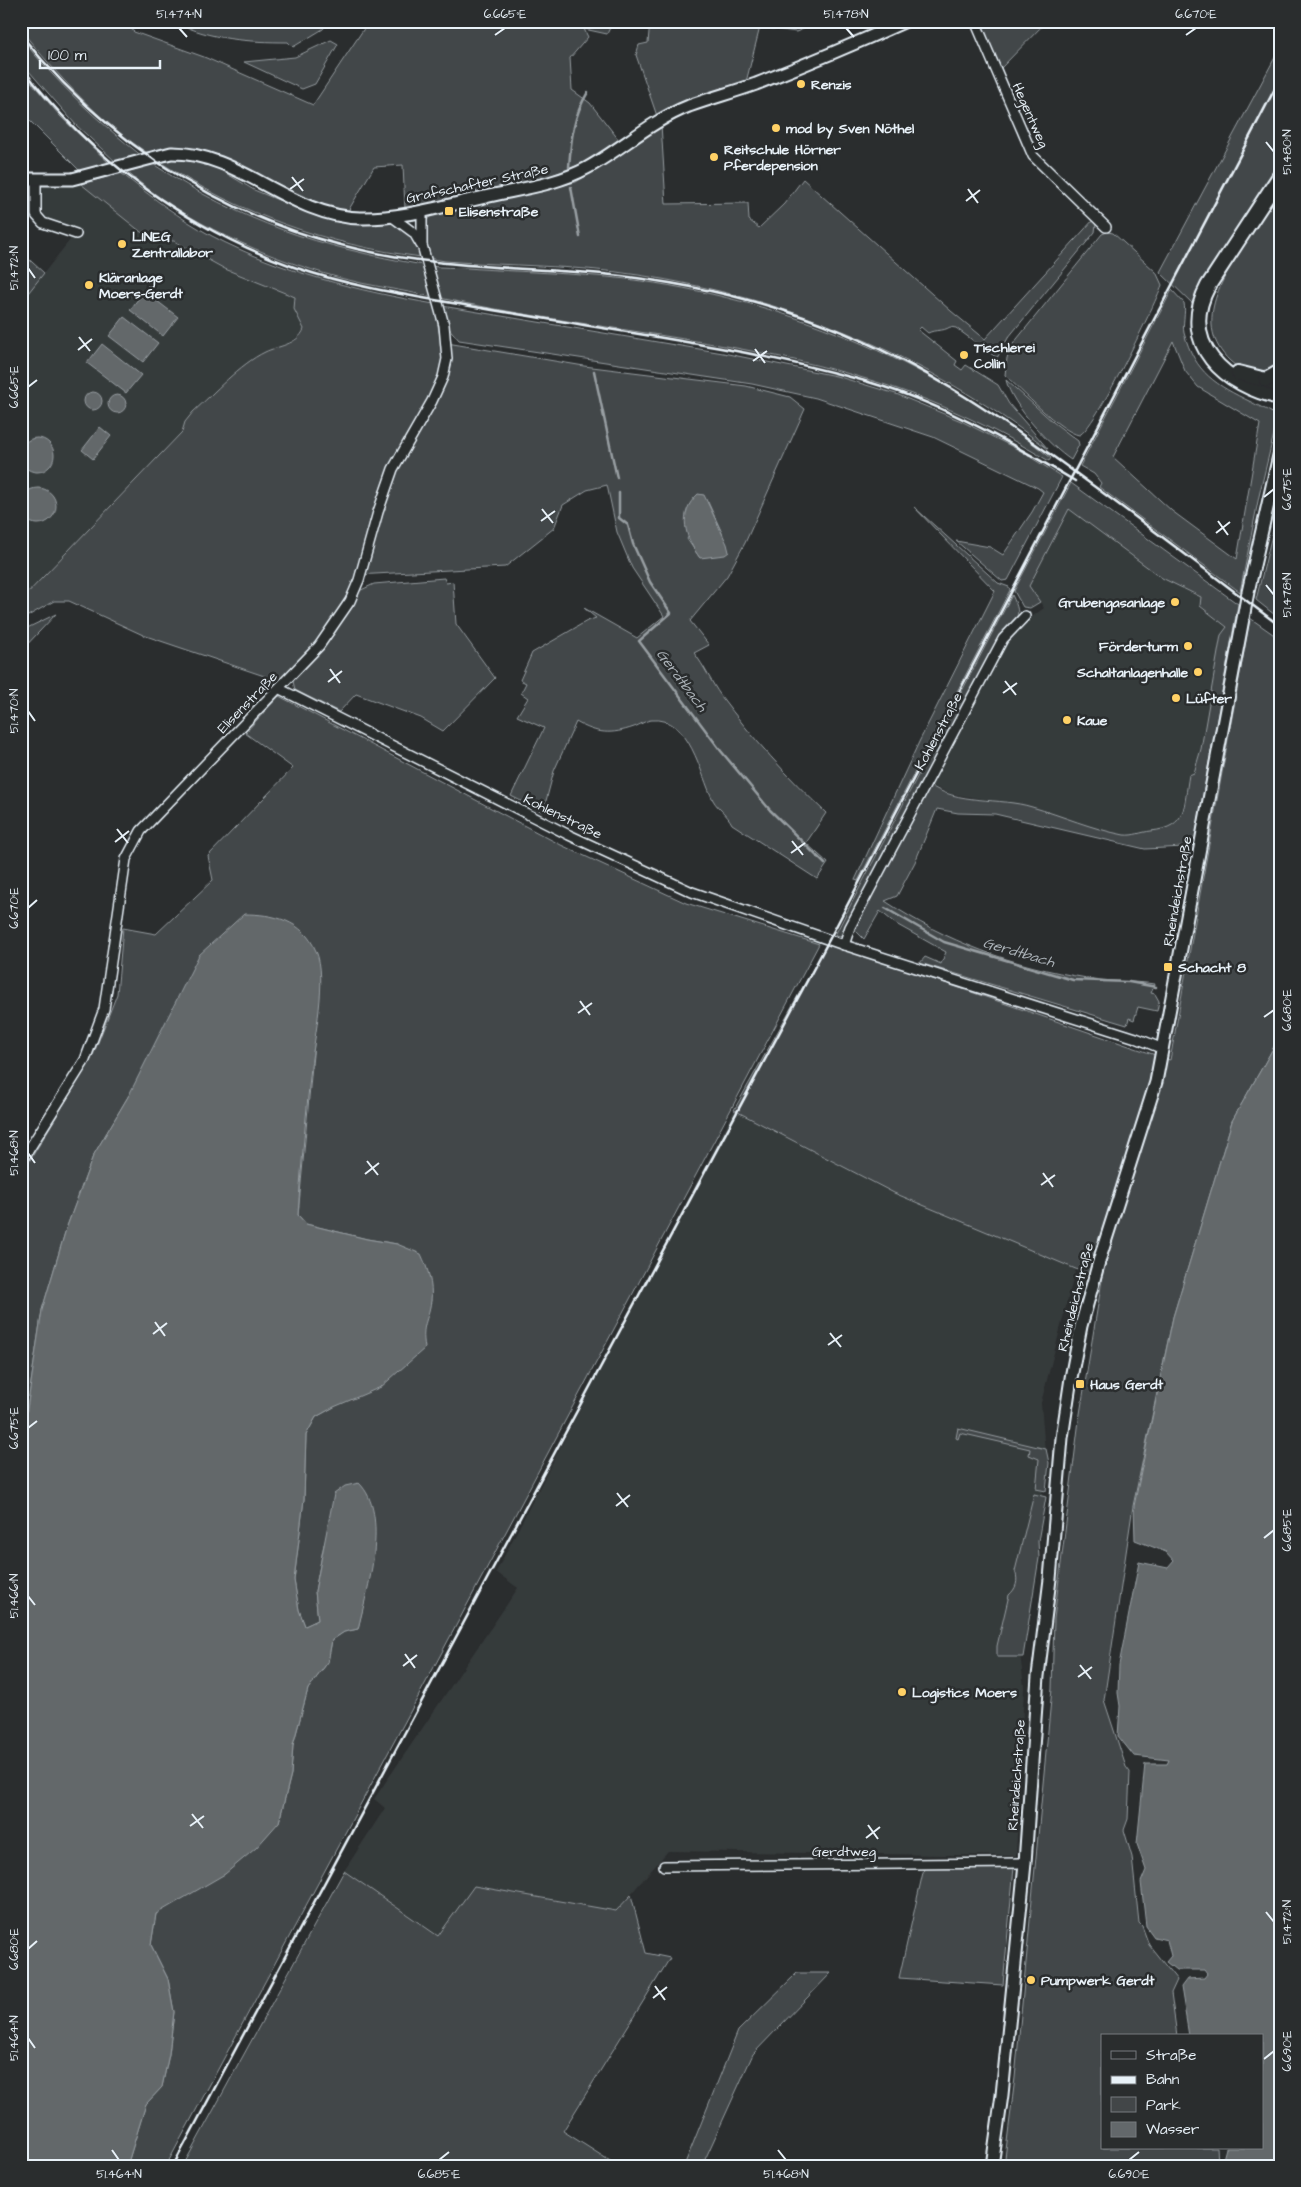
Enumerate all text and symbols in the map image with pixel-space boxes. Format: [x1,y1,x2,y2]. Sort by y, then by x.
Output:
text: 51.474°N [156,6,202,23]
text: 6.665°E [484,6,526,23]
text: 51.478°N [823,6,869,23]
text: 6.670°E [1175,6,1217,23]
scale bar [40,38,160,70]
text: 100 m [48,45,87,66]
place label: Renzis [811,75,852,95]
marker: Renzis [795,78,807,90]
street label: Hegentweg [1007,80,1053,151]
place label: mod by Sven Nöthel [786,119,915,139]
marker: mod by Sven Nöthel [770,122,782,134]
text: 51.480°N [1279,129,1296,175]
place label: Reitschule Hörner Pferdepension [724,140,841,176]
marker: Reitschule Hörner Pferdepension [708,151,720,163]
street label: Grafschafter Straße [404,159,550,209]
place label: Elisenstraße [459,202,539,222]
marker: Elisenstraße [443,205,455,217]
place label: LINEG Zentrallabor [132,227,213,263]
marker: LINEG Zentrallabor [116,238,128,250]
text: 51.472°N [6,245,23,290]
place label: Kläranlage Moers-Gerdt [99,268,183,304]
marker: Kläranlage Moers-Gerdt [83,279,95,291]
place label: Tischlerei Collin [973,338,1036,374]
marker: Tischlerei Collin [958,349,970,361]
text: 6.665°E [6,366,23,408]
text: 6.675°E [1279,468,1296,510]
text: 51.478°N [1279,572,1296,618]
place label: Grubengasanlage [1058,593,1165,614]
marker: Grubengasanlage [1169,596,1181,608]
place label: Förderturm [1099,637,1179,657]
marker: Förderturm [1182,640,1194,652]
water label: Gerdtbach [651,645,712,716]
place label: Schaltanlagenhalle [1076,663,1188,684]
marker: Schaltanlagenhalle [1192,666,1204,678]
street label: Elisenstraße [213,667,283,738]
text: 51.470°N [6,688,23,734]
street label: Kohlenstraße [910,689,968,774]
place label: Lüfter [1186,689,1232,709]
marker: Lüfter [1170,692,1182,704]
place label: Kaue [1077,711,1108,731]
marker: Kaue [1061,714,1073,726]
street label: Kohlenstraße [520,789,606,845]
street label: Rheindeichstraße [1158,834,1198,948]
text: 6.670°E [6,887,23,929]
water label: Gerdtbach [981,932,1058,973]
place label: Schacht 8 [1177,958,1246,978]
marker: Schacht 8 [1162,961,1174,973]
text: 6.680°E [1279,989,1296,1031]
text: 51.468°N [6,1130,23,1176]
street label: Rheindeichstraße [1053,1240,1099,1354]
place label: Haus Gerdt [1090,1375,1164,1395]
marker: Haus Gerdt [1074,1378,1086,1390]
text: 6.675°E [6,1407,23,1449]
text: 6.685°E [1279,1509,1296,1551]
text: 51.466°N [6,1573,23,1619]
place label: Logistics Moers [912,1683,1017,1704]
marker: Logistics Moers [896,1686,908,1698]
street label: Rheindeichstraße [1003,1718,1031,1831]
street label: Gerdtweg [812,1842,876,1862]
text: 51.472°N [1279,1899,1296,1944]
text: 6.680°E [6,1928,23,1970]
place label: Pumpwerk Gerdt [1041,1971,1155,1991]
marker: Pumpwerk Gerdt [1025,1974,1037,1986]
text: 51.464°N [6,2015,23,2061]
text: 6.690°E [1279,2031,1296,2071]
legend [1101,2034,1264,2150]
text: Straße [1146,2045,1196,2066]
text: Bahn [1146,2069,1180,2090]
text: Park [1146,2095,1181,2116]
text: Wasser [1146,2119,1199,2140]
text: 51.464°N [96,2166,142,2183]
text: 6.685°E [418,2166,460,2183]
text: 51.468°N [763,2166,809,2183]
text: 6.690°E [1109,2166,1149,2183]

